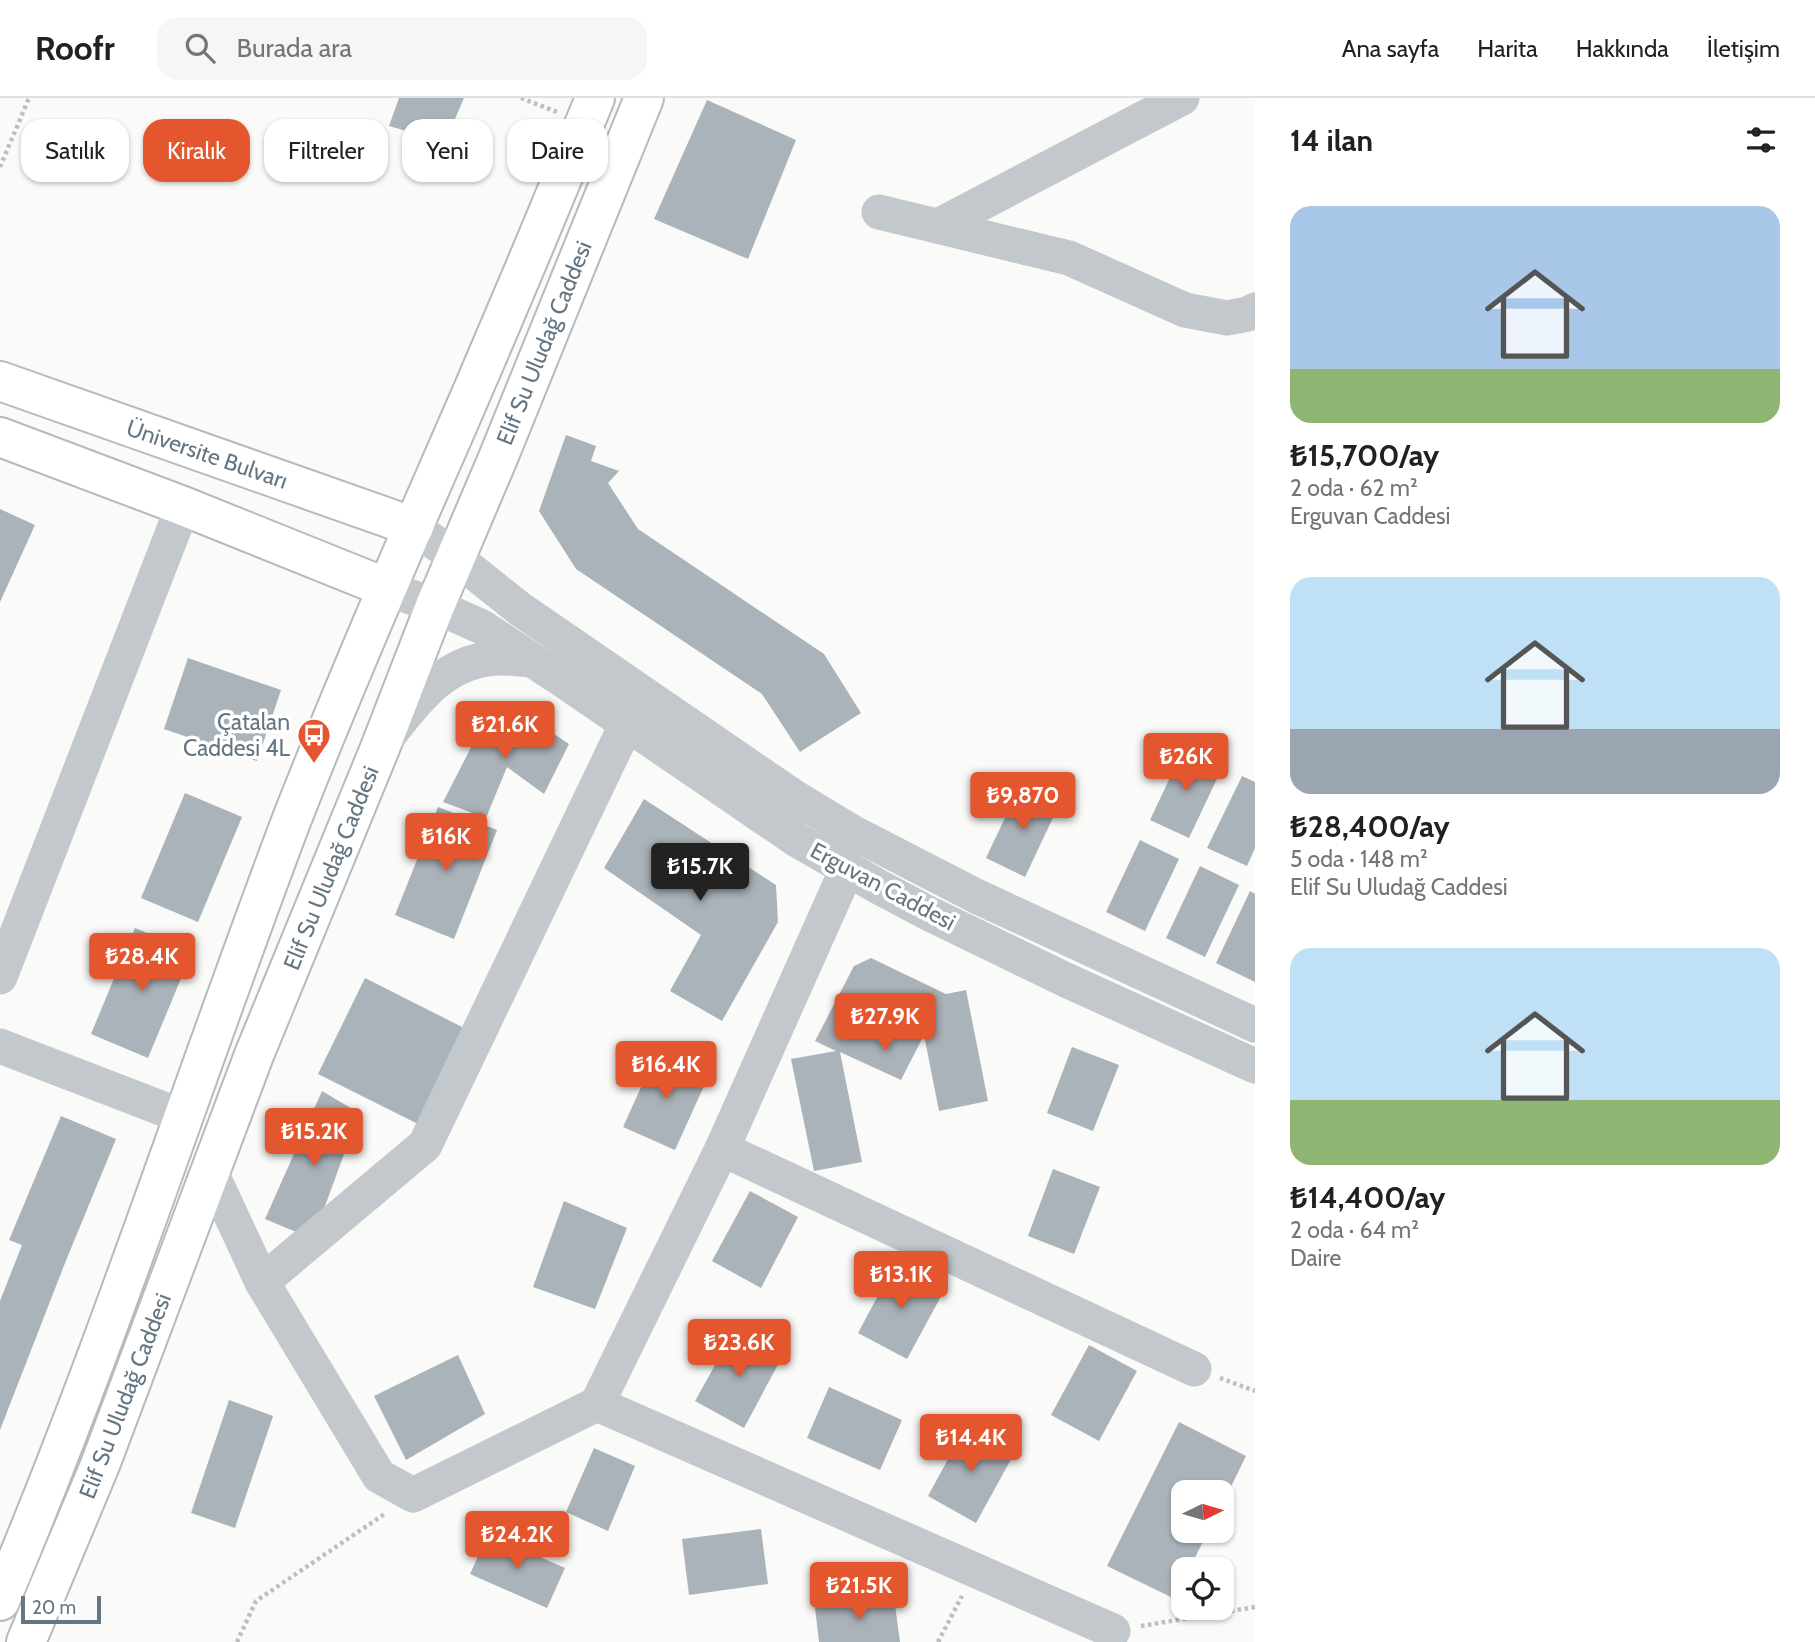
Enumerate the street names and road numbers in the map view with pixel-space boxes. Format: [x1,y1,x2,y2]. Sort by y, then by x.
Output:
street label: Elif Su Uludağ Caddesi [490,237,598,449]
street label: Üniversite Bulvarı [123,413,291,495]
street label: Elif Su Uludağ Caddesi [277,762,385,974]
street label: Erguvan Caddesi [806,836,960,936]
street label: Elif Su Uludağ Caddesi [73,1289,177,1503]

